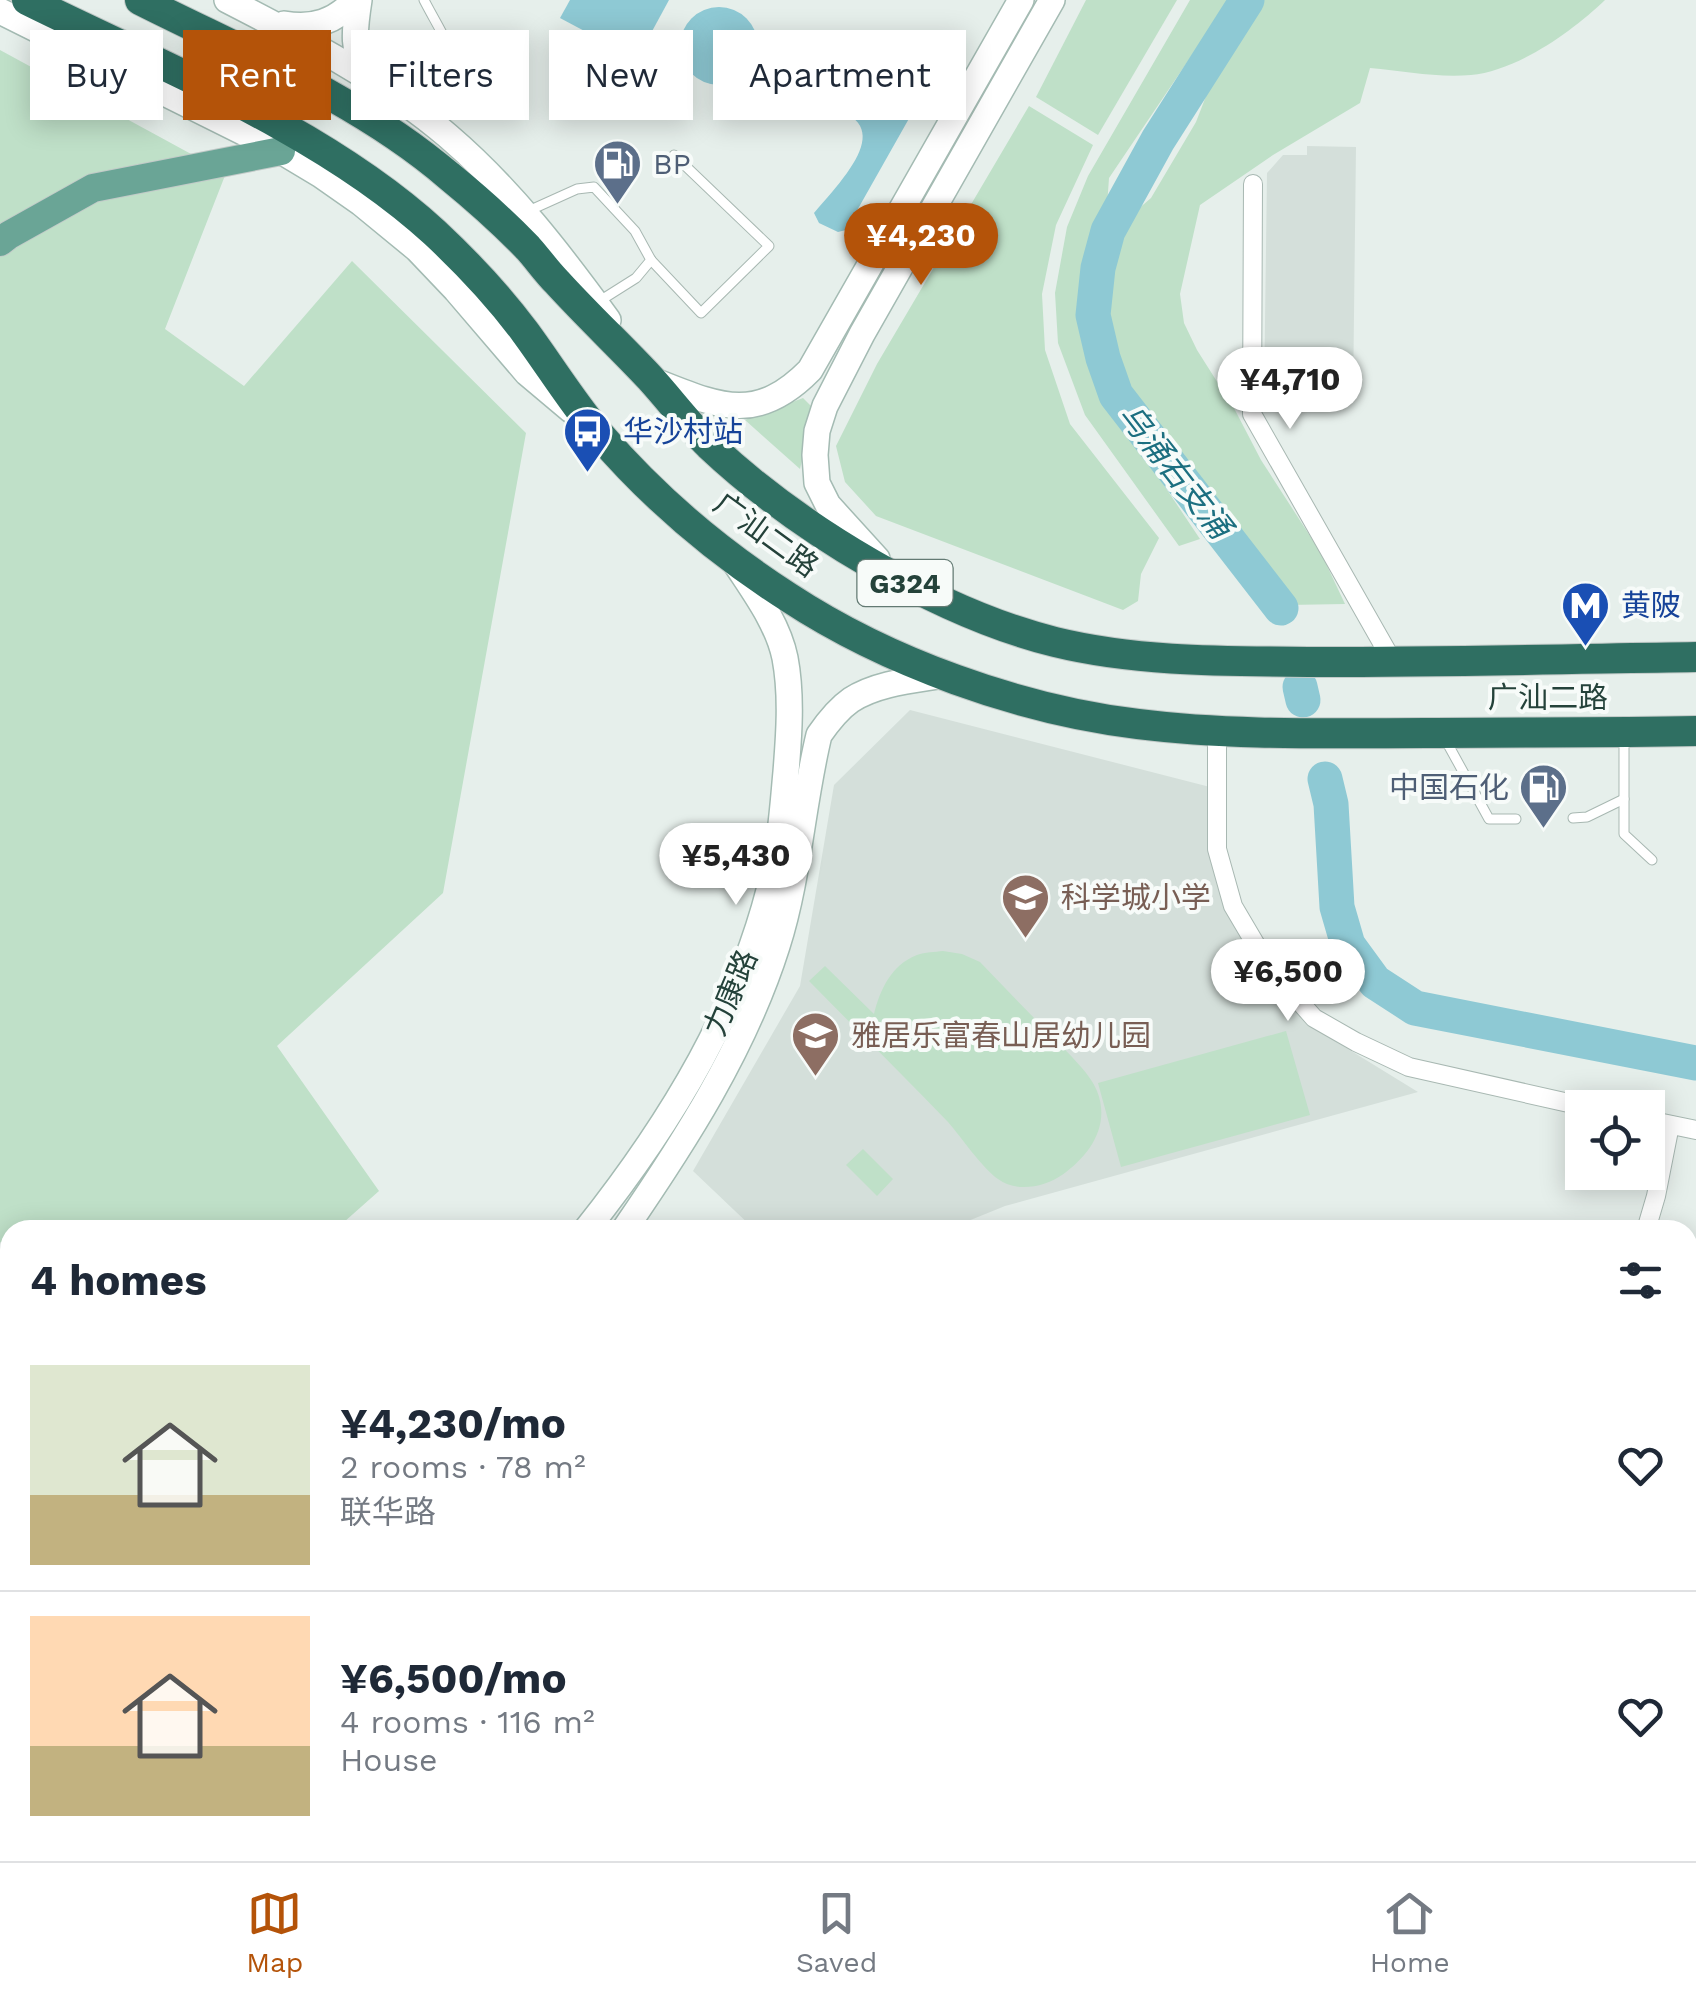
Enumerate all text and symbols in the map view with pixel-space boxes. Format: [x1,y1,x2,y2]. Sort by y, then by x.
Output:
chip: Buy [30,30,163,120]
chip: Rent [183,30,331,120]
chip: Filters [351,30,529,120]
chip: New [549,30,693,120]
chip: Apartment [713,30,966,120]
fuel station icon: BP [592,138,644,206]
place label: BP [653,146,691,181]
pin: ¥4,230 [840,203,1002,288]
text: ¥4,230 [866,216,976,254]
pin: ¥4,710 [1209,347,1371,432]
text: ¥4,710 [1239,360,1341,398]
water label: 乌涌右支涌 [1111,396,1241,548]
bus stop icon: 华沙村站 [562,406,614,474]
place label: 华沙村站 [623,414,743,449]
street label: 广汕二路 [707,485,825,584]
road number: G324 [858,560,952,606]
metro station icon: 黄陂 [1560,580,1612,648]
place label: 黄陂 [1621,588,1681,623]
street label: 广汕二路 [1488,680,1608,715]
fuel station icon: 中国石化 [1518,762,1570,830]
place label: 中国石化 [1389,770,1509,805]
pin: ¥5,430 [655,823,817,908]
text: ¥5,430 [681,836,791,874]
school or university icon: 科学城小学 [1000,872,1052,940]
place label: 科学城小学 [1061,880,1211,915]
pin: ¥6,500 [1207,939,1369,1024]
street label: 力康路 [697,945,764,1041]
text: ¥6,500 [1233,952,1343,990]
school or university icon: 雅居乐富春山居幼儿园 [790,1010,842,1078]
place label: 雅居乐富春山居幼儿园 [851,1018,1151,1053]
map controls [1565,1090,1665,1190]
button: locate [1565,1090,1665,1190]
icon: filters [1613,1253,1668,1308]
text: 4 homes [30,1256,207,1305]
text: ¥4,230/mo [340,1399,566,1448]
icon: home [110,1405,230,1525]
icon: heart [1613,1438,1668,1493]
text: 2 rooms · 78 m² [340,1448,586,1486]
text: 联华路 [340,1493,436,1531]
text: ¥6,500/mo [340,1654,567,1703]
icon: home [110,1656,230,1776]
icon: heart [1613,1689,1668,1744]
text: 4 rooms · 116 m² [340,1703,595,1741]
text: House [340,1741,438,1779]
tab: Map [246,1886,303,1979]
tab: Saved [796,1886,877,1979]
tab: Home [1370,1886,1450,1979]

